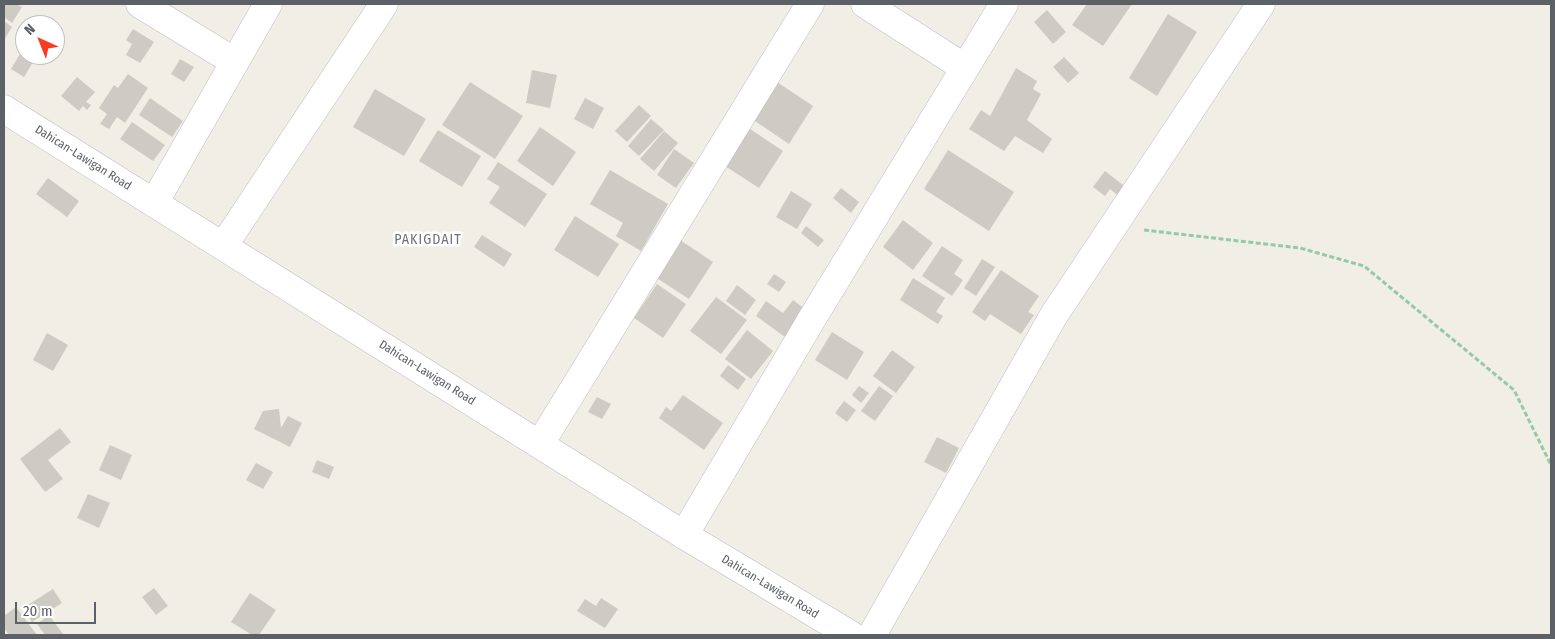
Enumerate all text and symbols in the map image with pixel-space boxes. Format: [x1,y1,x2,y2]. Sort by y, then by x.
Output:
north arrow [15,15,65,65]
text: N [21,21,39,39]
street label: Dahican-Lawigan Road [32,122,134,194]
district label: PAKIGDAIT [393,232,463,248]
street label: Dahican-Lawigan Road [376,337,478,409]
street label: Dahican-Lawigan Road [719,552,821,622]
scale bar [18,592,99,624]
text: 20 m [23,602,53,620]

